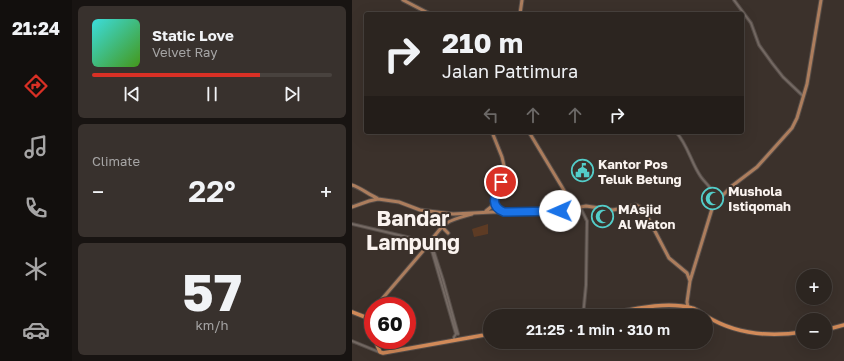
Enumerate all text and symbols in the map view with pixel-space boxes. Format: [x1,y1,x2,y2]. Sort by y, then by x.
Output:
text: 21:24 [12,17,60,39]
text: Static Love [152,26,234,44]
text: 210 m [442,26,523,59]
icon: right [376,28,428,80]
text: Velvet Ray [152,44,217,60]
text: Jalan Pattimura [442,60,578,82]
icon: directions [22,72,50,100]
icon: previous [121,83,143,105]
icon: pause [201,83,223,105]
icon: next [281,83,303,105]
icon: left [480,104,502,126]
icon: ahead [522,104,544,126]
icon: ahead [564,104,586,126]
icon: right [606,104,628,126]
icon: music [22,133,50,161]
text: Climate [92,153,140,169]
place label: Kantor Pos Teluk Betung [598,156,682,187]
public building icon: Kantor Pos Teluk Betung [570,158,596,184]
pin [484,165,518,199]
icon: arrive [490,171,512,193]
text: 22° [188,173,236,209]
text: − [92,178,104,205]
text: + [320,178,332,205]
place label: Mushola Istiqomah [728,183,791,214]
mosque icon: Mushola Istiqomah [699,185,725,211]
position arrow [539,190,581,232]
icon: phone [22,194,50,222]
place label: MAsjid Al Waton [618,201,676,232]
mosque icon: MAsjid Al Waton [590,203,616,229]
district label: Bandar Lampung [366,205,460,255]
icon: climate [22,255,50,283]
text: 57 [182,260,242,322]
map controls [796,269,832,349]
button: + [796,269,832,305]
speed limit sign: 60 [364,297,416,349]
button: − [796,313,832,349]
icon: car [22,316,50,344]
text: km/h [195,317,229,333]
text: 21:25 · 1 min · 310 m [526,320,670,338]

